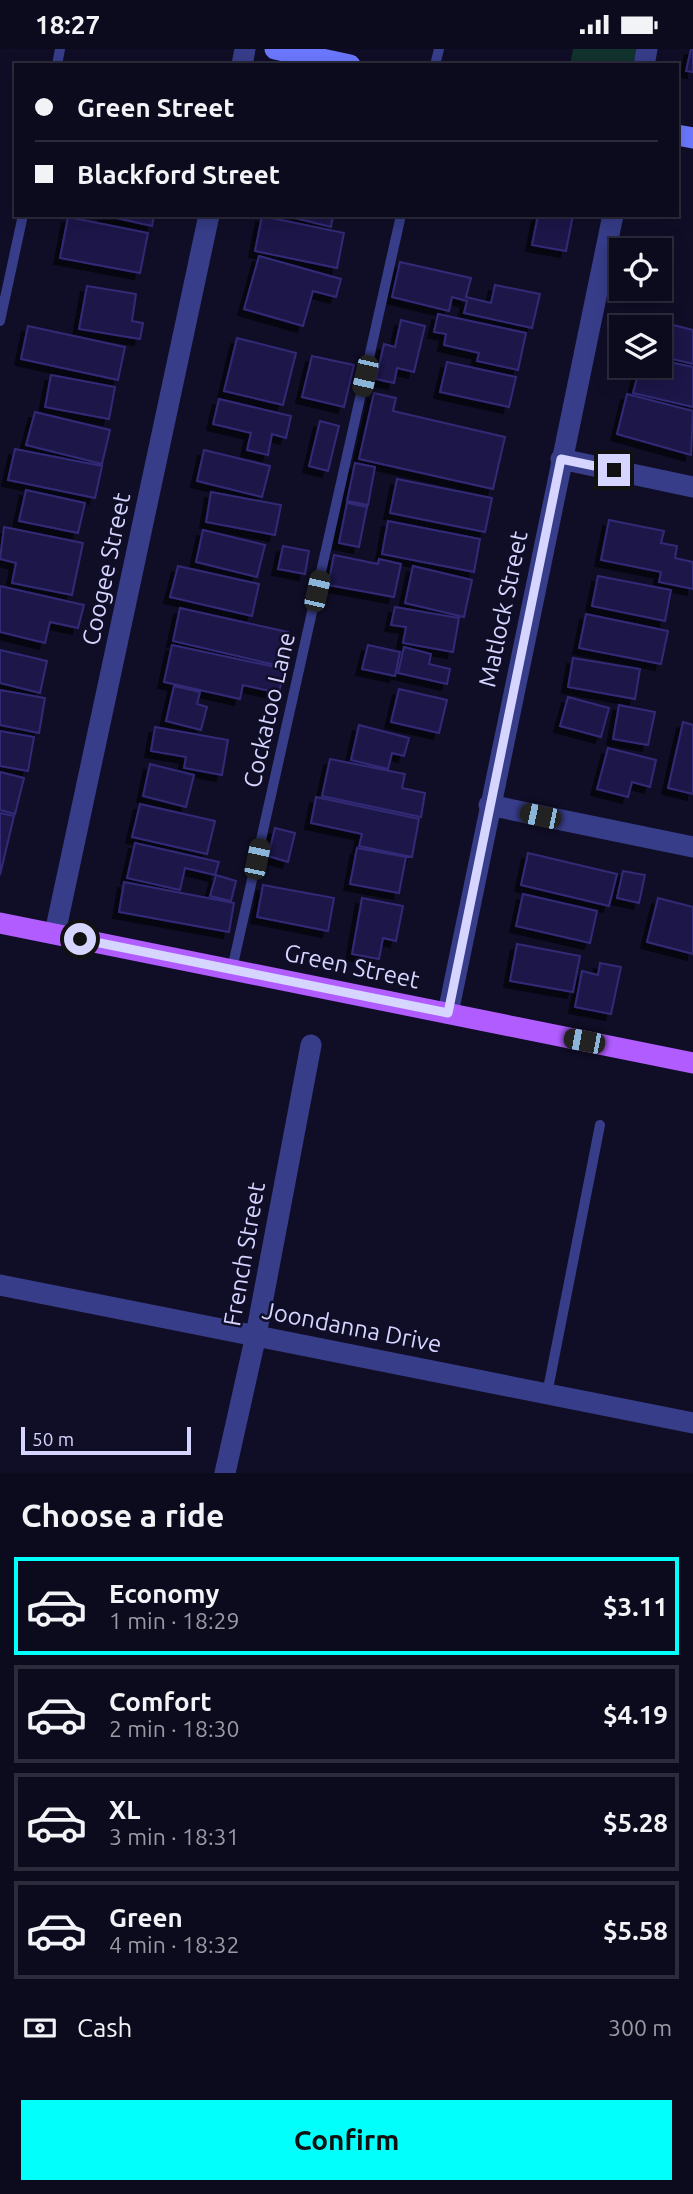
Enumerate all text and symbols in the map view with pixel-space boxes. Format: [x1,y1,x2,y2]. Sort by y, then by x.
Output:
text: 18:27 [35,10,100,39]
text: Green Street [77,93,234,122]
text: Blackford Street [77,160,280,189]
map controls [609,238,672,378]
button: locate [609,238,672,301]
button: layers [609,315,672,378]
car [351,353,380,399]
route end [598,454,630,486]
street label: Coogee Street [77,490,135,648]
street label: Matlock Street [473,528,533,689]
car [303,568,332,614]
street label: Cockatoo Lane [238,630,300,790]
car [518,801,563,831]
car [243,836,272,882]
route start [64,923,96,955]
street label: Green Street [282,938,423,994]
car [562,1027,607,1055]
street label: French Street [218,1179,270,1328]
street label: Joondanna Drive [260,1296,444,1358]
scale bar [21,1424,191,1456]
text: 50 m [32,1428,74,1450]
text: Choose a ride [21,1497,224,1533]
icon: car [25,1575,88,1638]
text: Economy [109,1579,219,1608]
text: $3.11 [603,1592,668,1621]
text: 1 min · 18:29 [109,1608,240,1633]
icon: car [25,1683,88,1746]
text: Comfort [109,1687,212,1716]
text: $4.19 [603,1700,668,1729]
text: 2 min · 18:30 [109,1716,240,1741]
icon: car [25,1791,88,1854]
text: XL [109,1795,140,1824]
text: $5.28 [603,1808,668,1837]
text: 3 min · 18:31 [109,1824,240,1849]
icon: car [25,1899,88,1962]
text: Green [109,1903,183,1932]
text: $5.58 [603,1916,668,1945]
text: 4 min · 18:32 [109,1932,240,1957]
icon: cash [21,2009,59,2047]
text: Cash [77,2013,132,2042]
text: 300 m [608,2015,672,2040]
button: Confirm [21,2100,672,2180]

